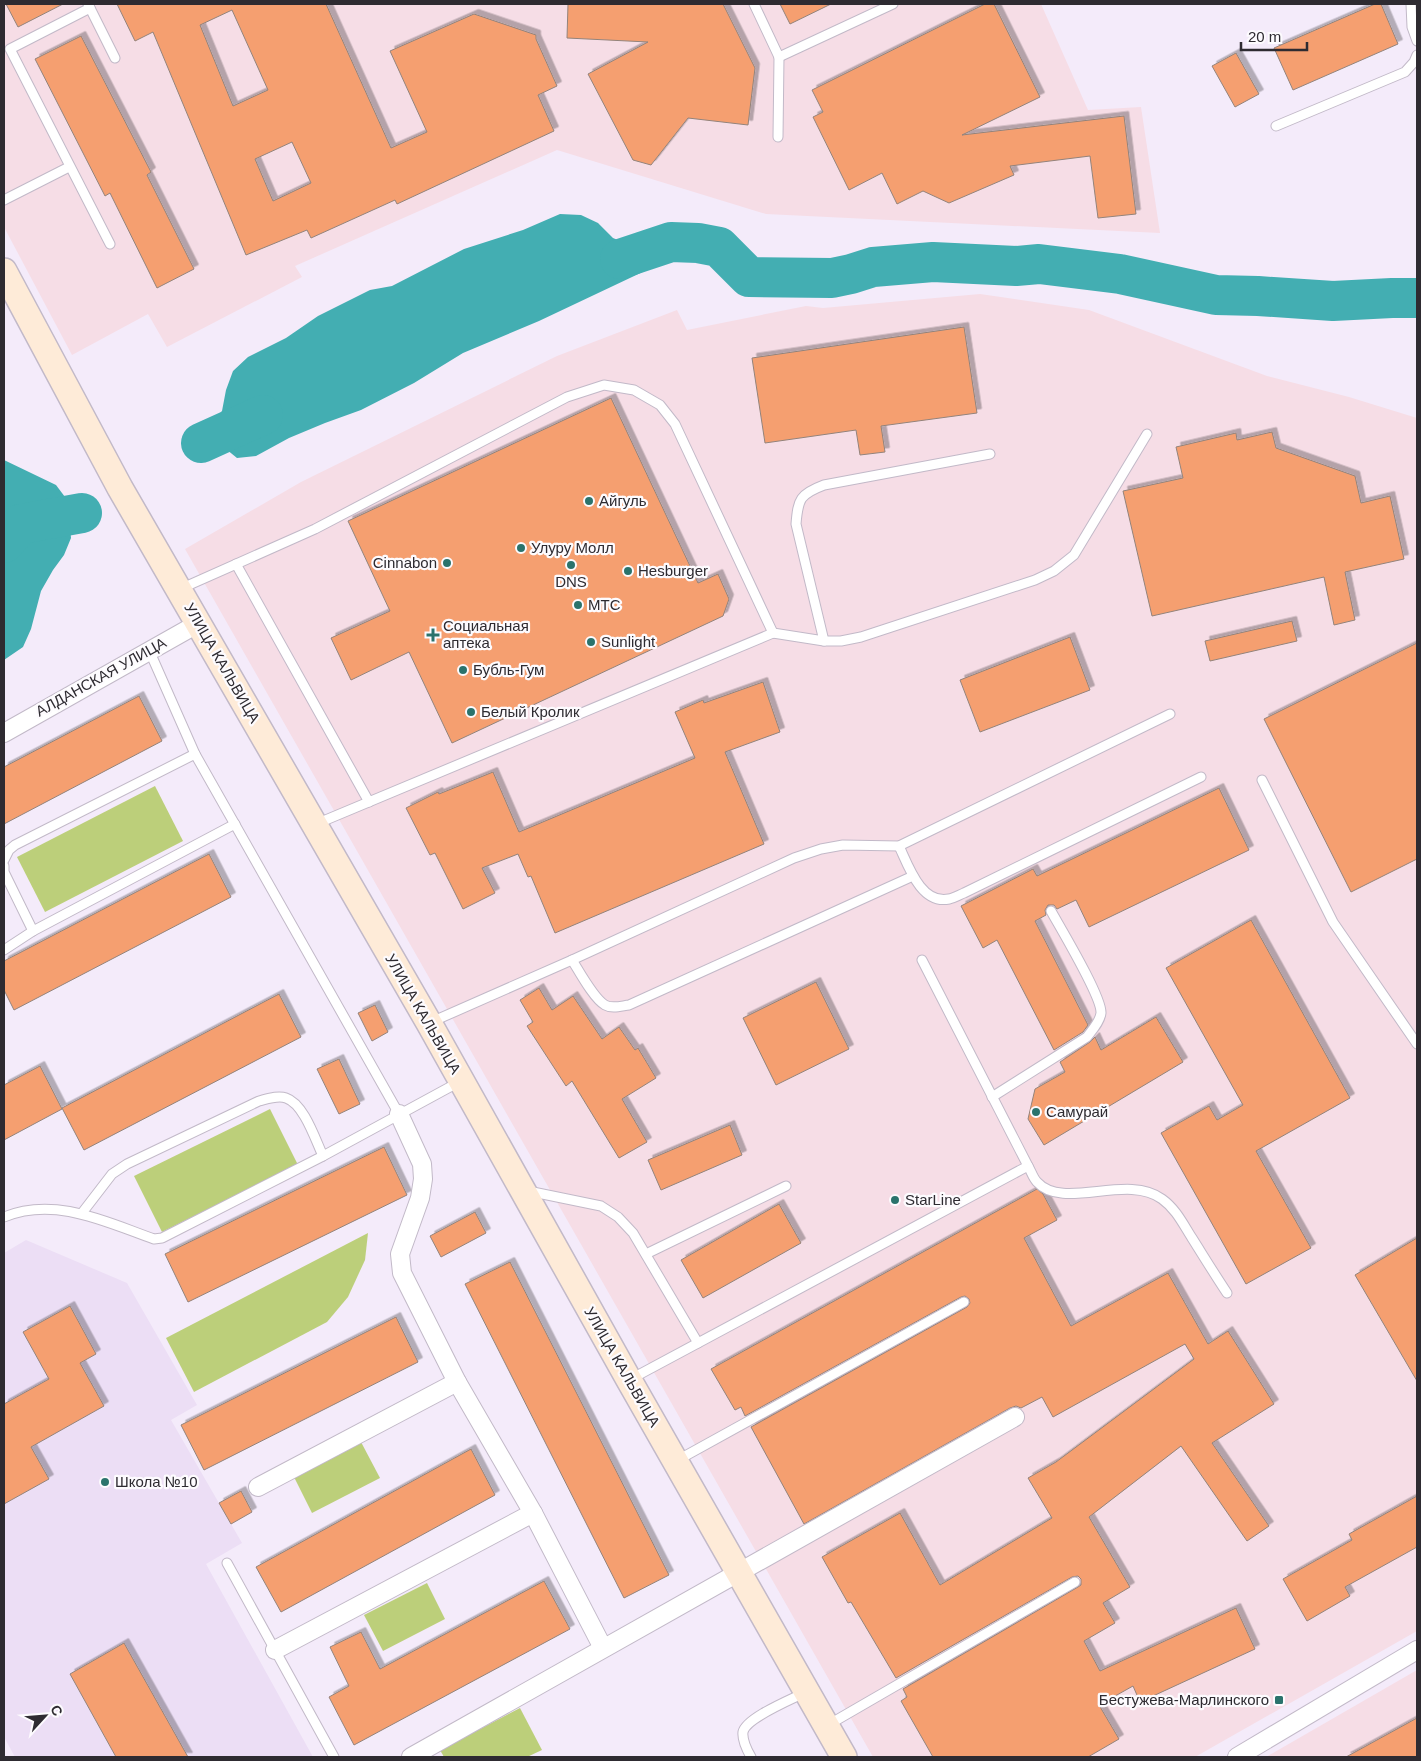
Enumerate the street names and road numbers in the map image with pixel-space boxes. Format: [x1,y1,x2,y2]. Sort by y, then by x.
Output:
street label: УЛИЦА КАЛЬВИЦА [181,600,264,726]
street label: АЛДАНСКАЯ УЛИЦА [33,634,169,720]
street label: УЛИЦА КАЛЬВИЦА [382,951,465,1077]
street label: УЛИЦА КАЛЬВИЦА [581,1304,664,1430]

